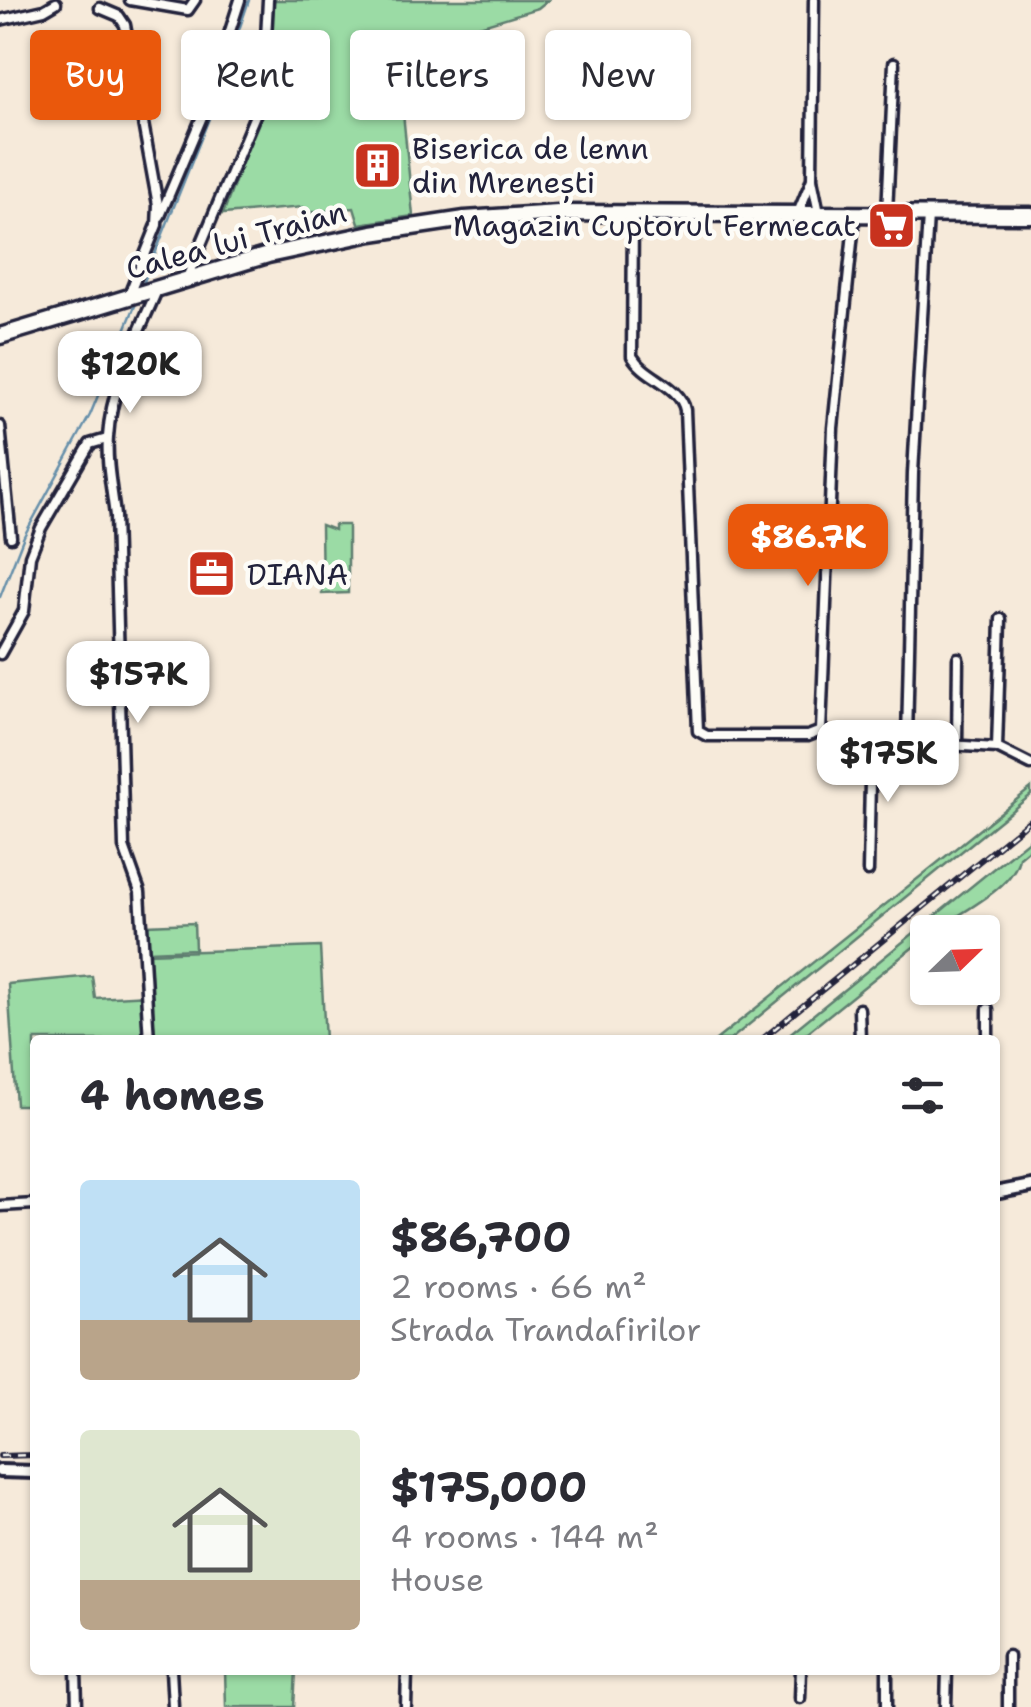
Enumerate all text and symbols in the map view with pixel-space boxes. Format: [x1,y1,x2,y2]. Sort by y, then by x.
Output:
chip: Buy [30,30,161,120]
chip: Rent [181,30,330,120]
chip: Filters [350,30,525,120]
chip: New [545,30,691,120]
place label: Biserica de lemn din Mrenești [412,128,649,203]
building icon: Biserica de lemn din Mrenești [351,139,403,191]
street label: Calea lui Traian [121,191,351,289]
supermarket icon: Magazin Cuptorul Fermecat [865,199,917,251]
place label: Magazin Cuptorul Fermecat [453,205,856,246]
pin: $120K [60,331,200,416]
text: $120K [80,342,180,385]
pin: $86.7K [727,504,889,589]
text: $86.7K [750,515,866,558]
office icon: DIANA [186,548,238,600]
place label: DIANA [247,554,348,595]
pin: $157K [68,641,208,726]
text: $157K [88,652,188,695]
pin: $175K [818,720,958,805]
text: $175K [839,731,937,774]
north arrow [910,915,1000,1005]
map controls [910,915,1000,1005]
text: 4 homes [80,1067,265,1123]
icon: filters [895,1068,950,1123]
text: $86,700 [390,1209,572,1265]
icon: home [160,1220,280,1340]
text: 2 rooms · 66 m² [390,1265,647,1308]
text: Strada Trandafirilor [390,1308,701,1351]
text: $175,000 [390,1459,587,1515]
icon: home [160,1470,280,1590]
text: 4 rooms · 144 m² [390,1515,659,1558]
text: House [390,1558,484,1601]

